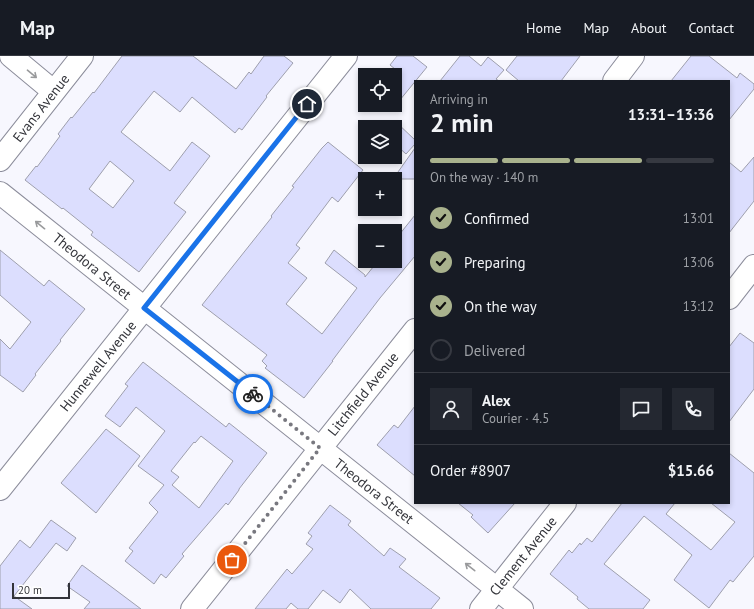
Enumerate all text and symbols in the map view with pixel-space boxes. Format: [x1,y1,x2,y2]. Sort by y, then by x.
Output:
text: Map [20,16,55,40]
text: Home [526,19,561,37]
text: Map [583,19,609,37]
text: About [631,19,667,37]
text: Contact [689,19,734,37]
map controls [358,68,402,268]
button: locate [358,68,402,112]
one-way arrow [27,69,37,78]
street label: Evans Avenue [9,70,73,146]
pin [290,87,324,121]
text: Arriving in [430,91,488,108]
icon: home [296,93,318,115]
text: 13:31–13:36 [628,105,714,124]
text: 2 min [430,106,493,139]
button: layers [358,120,402,164]
text: On the way · 140 m [430,169,538,186]
button: + [358,172,402,216]
icon: check [430,207,452,229]
text: Confirmed [464,209,529,228]
text: 13:01 [683,210,714,227]
one-way arrow [34,220,45,229]
button: − [358,224,402,268]
street label: Theodora Street [49,229,135,303]
icon: check [430,251,452,273]
text: Preparing [464,253,526,272]
text: 13:06 [683,254,714,271]
icon: check [430,295,452,317]
text: On the way [464,297,537,316]
text: 13:12 [683,298,714,315]
street label: Hunnewell Avenue [56,317,140,415]
text: Delivered [464,341,525,360]
street label: Litchfield Avenue [324,348,402,440]
courier [233,374,273,414]
icon: bike [242,383,264,405]
button: person [430,388,472,430]
button: chat [620,388,662,430]
button: phone [672,388,714,430]
text: Alex [482,391,511,410]
text: Courier · 4.5 [482,410,549,427]
street label: Theodora Street [331,454,418,528]
text: Order #8907 [430,461,511,480]
text: $15.66 [668,461,714,480]
street label: Clement Avenue [485,513,561,599]
pin [215,543,249,577]
icon: bag [221,549,243,571]
one-way arrow [465,563,476,572]
scale bar [12,581,70,600]
text: 20 m [18,583,42,597]

